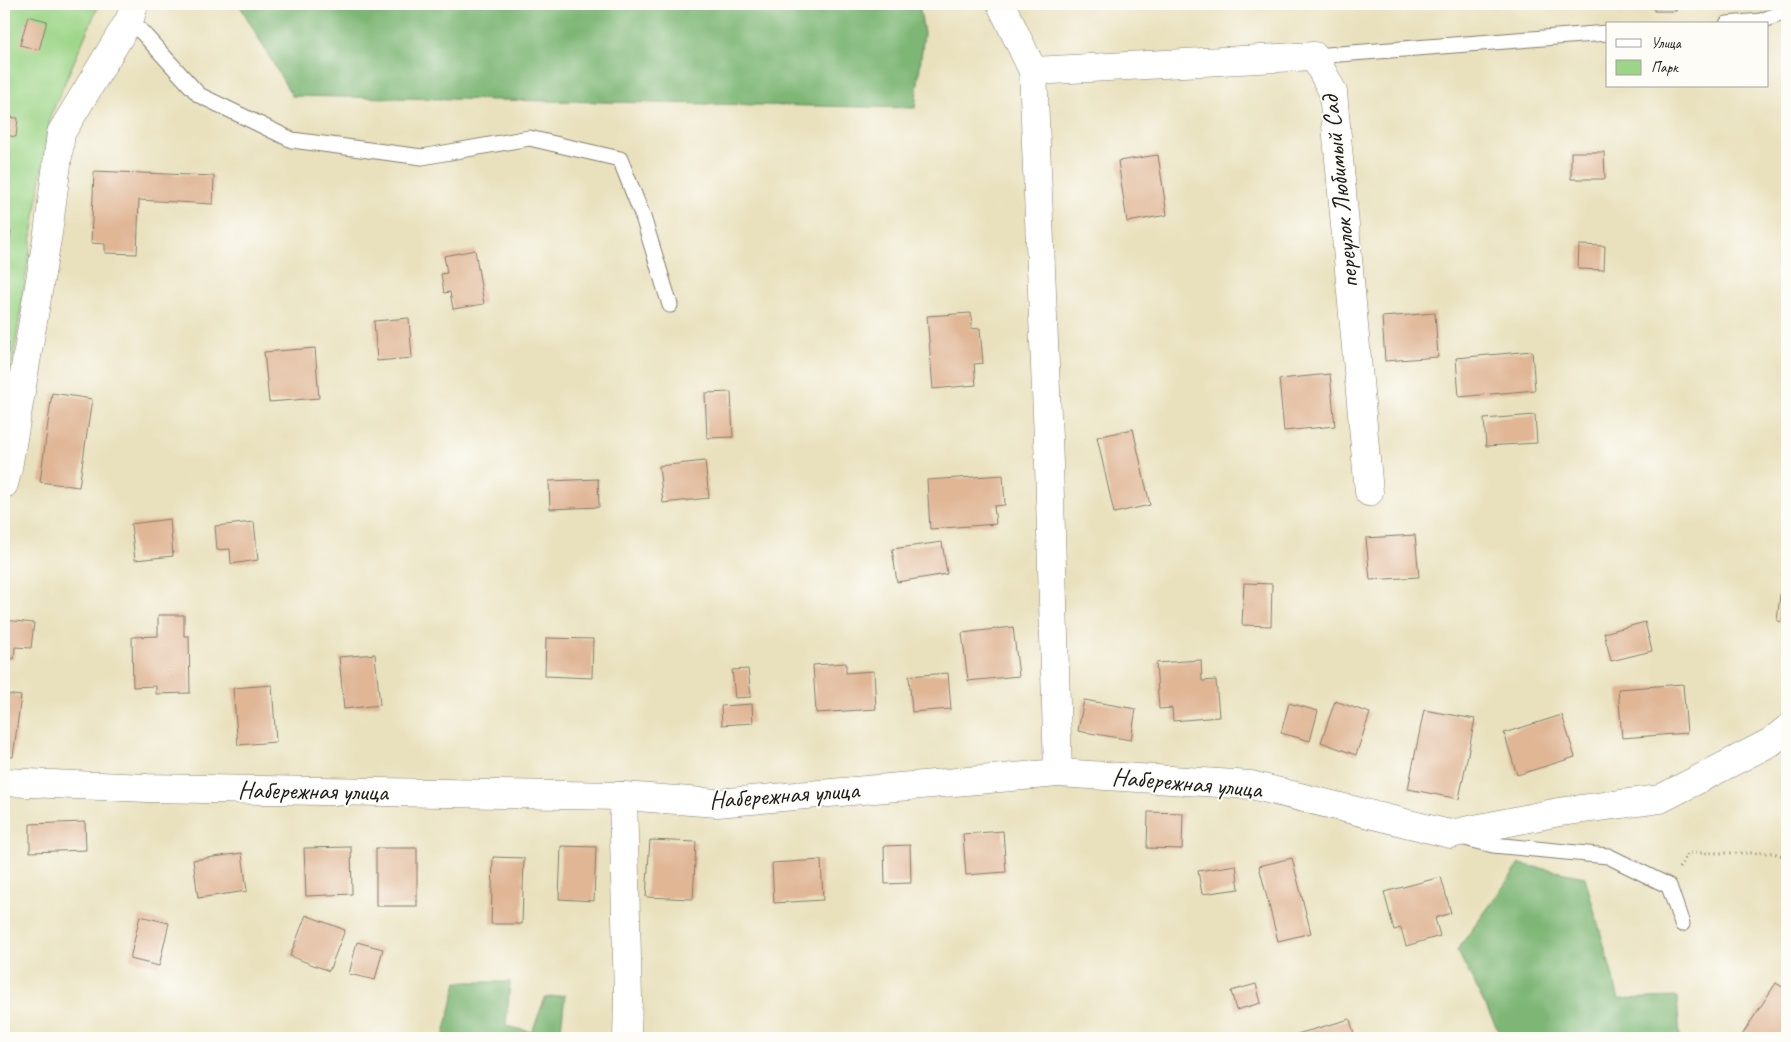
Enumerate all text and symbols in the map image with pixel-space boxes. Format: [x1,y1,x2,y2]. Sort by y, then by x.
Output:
legend [1606,22,1768,88]
text: Улица [1651,34,1682,53]
text: Парк [1651,58,1679,77]
street label: переулок Любимый Сад [1314,92,1366,290]
street label: Набережная улица [1111,761,1265,806]
street label: Набережная улица [238,774,390,808]
street label: Набережная улица [708,774,862,816]

